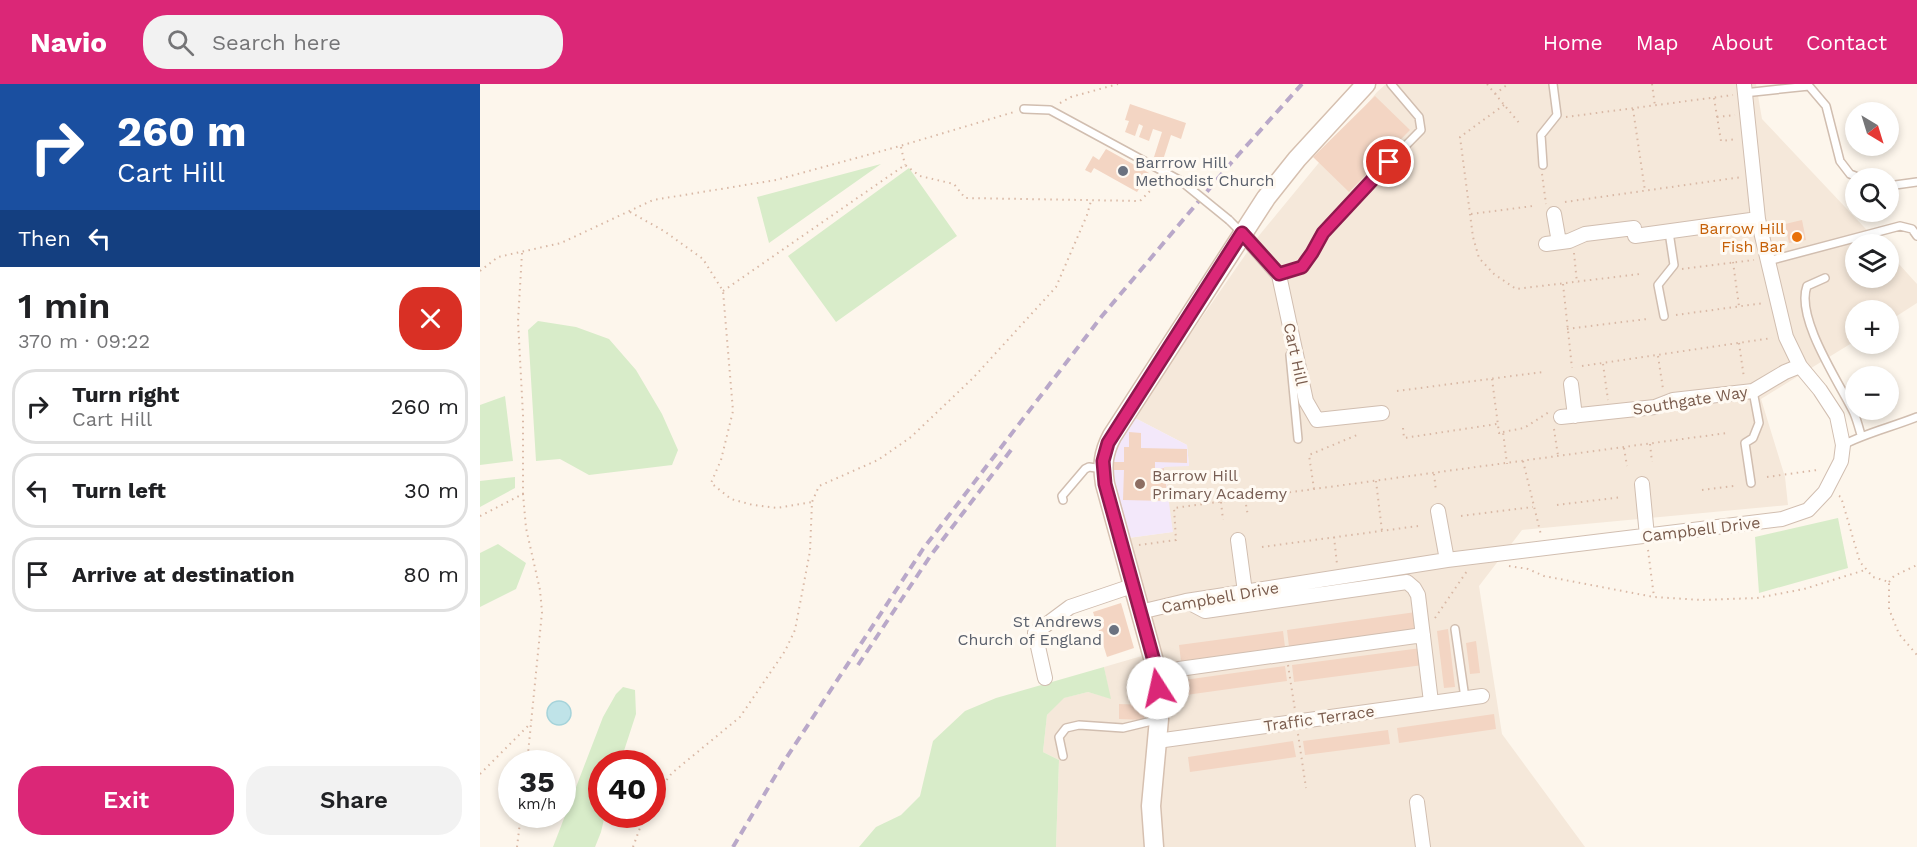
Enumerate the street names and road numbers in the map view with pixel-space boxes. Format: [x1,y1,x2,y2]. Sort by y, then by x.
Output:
street label: Cart Hill [1280,321,1311,387]
street label: Southgate Way [1631,382,1750,419]
street label: Campbell Drive [1641,513,1761,546]
street label: Campbell Drive [1160,578,1280,617]
street label: Traffic Terrace [1262,701,1376,736]

